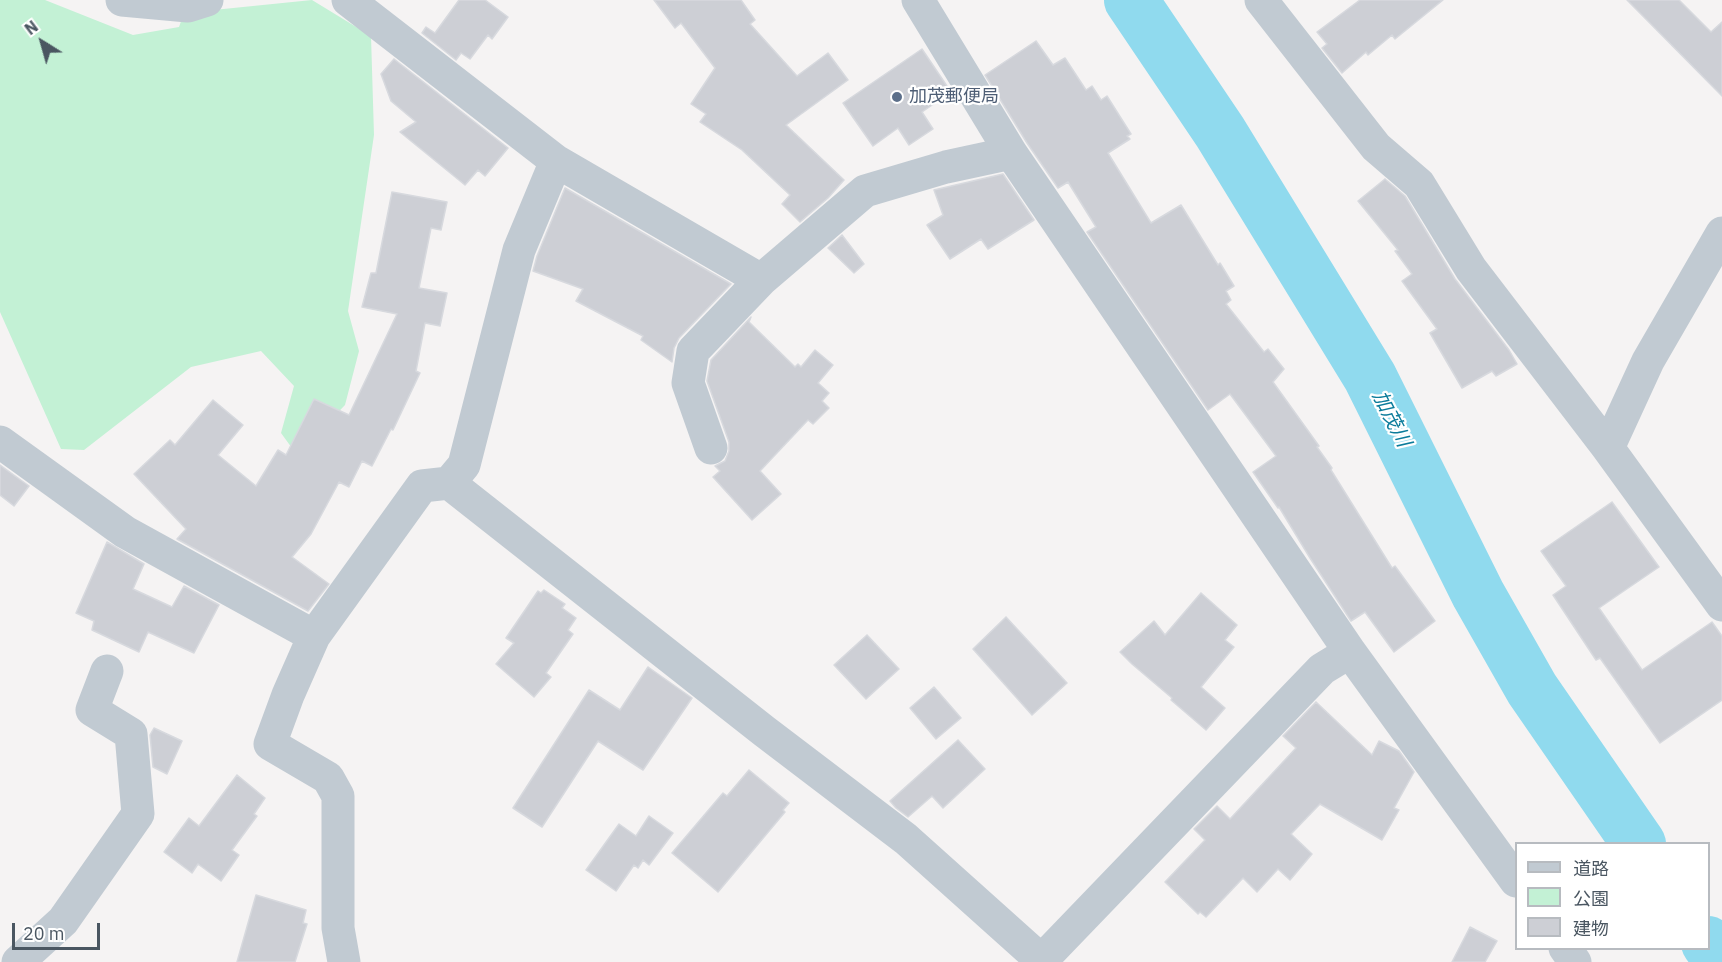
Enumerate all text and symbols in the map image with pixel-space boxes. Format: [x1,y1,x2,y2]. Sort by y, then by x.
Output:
north arrow [12,12,72,72]
text: N [21,16,42,39]
place label: 加茂郵便局 [909,86,999,108]
marker: 加茂郵便局 [890,90,904,104]
water label: 加茂川 [1367,387,1415,451]
legend [1515,842,1710,950]
text: 道路 [1573,857,1609,880]
text: 公園 [1573,887,1609,910]
scale bar [15,911,104,949]
text: 建物 [1573,917,1609,940]
text: 20 m [23,922,65,945]

